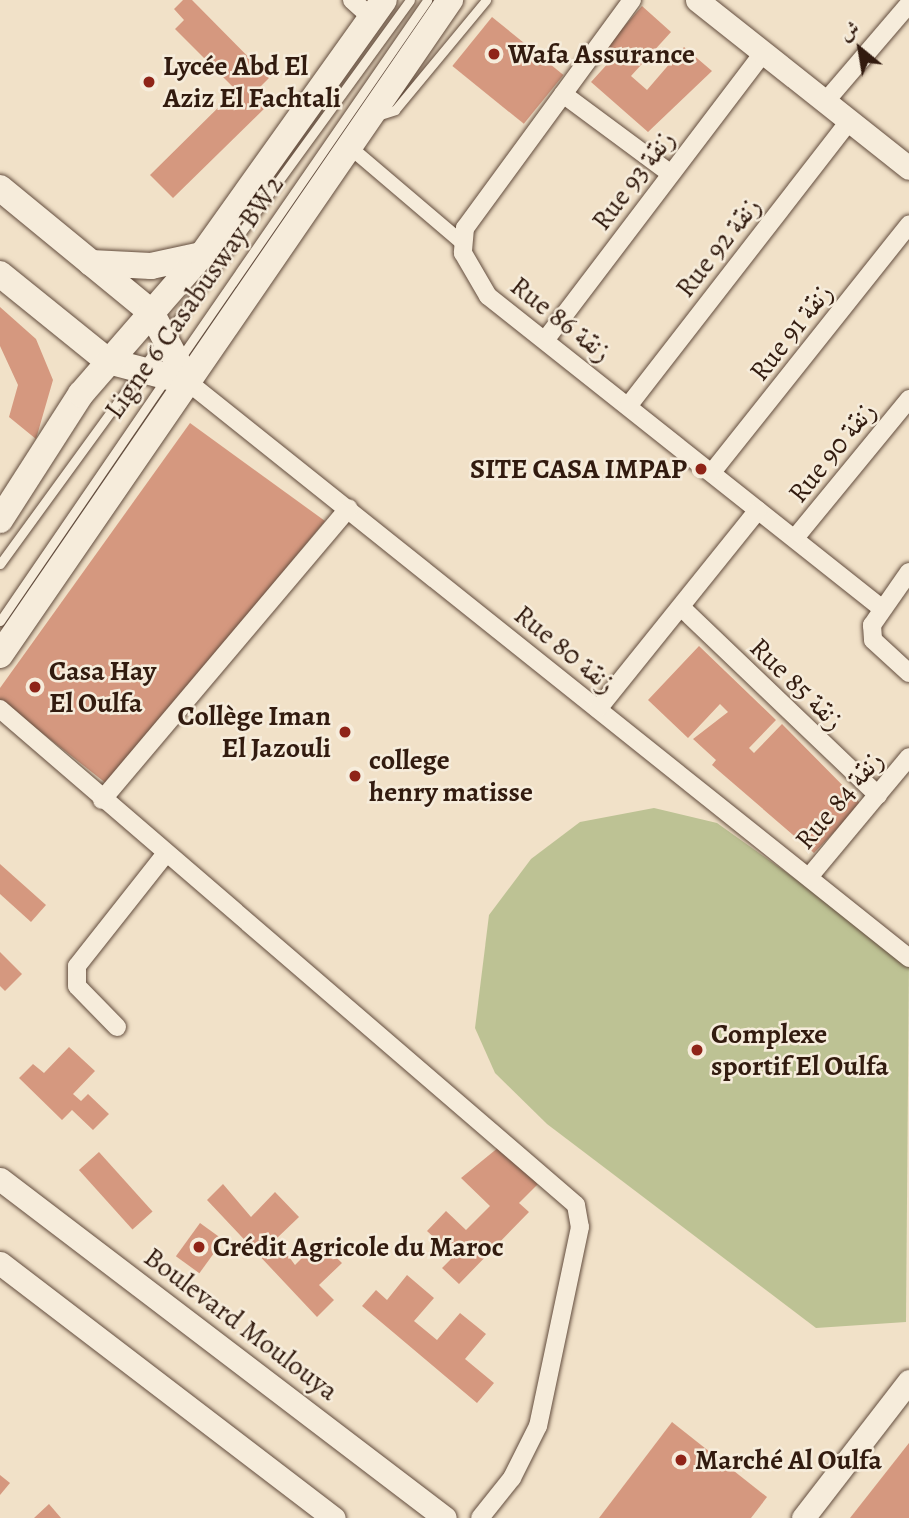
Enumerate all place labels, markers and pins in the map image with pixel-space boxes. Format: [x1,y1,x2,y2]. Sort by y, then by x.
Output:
place label: Wafa Assurance [508,37,695,71]
marker: Wafa Assurance [486,46,502,62]
place label: Lycée Abd El Aziz El Fachtali [163,49,341,115]
marker: Lycée Abd El Aziz El Fachtali [141,74,157,90]
place label: SITE CASA IMPAP [470,452,687,486]
marker: SITE CASA IMPAP [693,461,709,477]
place label: Casa Hay El Oulfa [49,654,156,720]
marker: Casa Hay El Oulfa [27,679,43,695]
place label: Collège Iman El Jazouli [178,699,331,765]
marker: Collège Iman El Jazouli [337,724,353,740]
place label: college henry matisse [369,743,533,809]
marker: college henry matisse [347,768,363,784]
place label: Complexe sportif El Oulfa [711,1017,889,1083]
marker: Complexe sportif El Oulfa [689,1042,705,1058]
place label: Crédit Agricole du Maroc [213,1230,504,1264]
marker: Crédit Agricole du Maroc [191,1239,207,1255]
place label: Marché Al Oulfa [695,1443,882,1477]
marker: Marché Al Oulfa [673,1452,689,1468]

